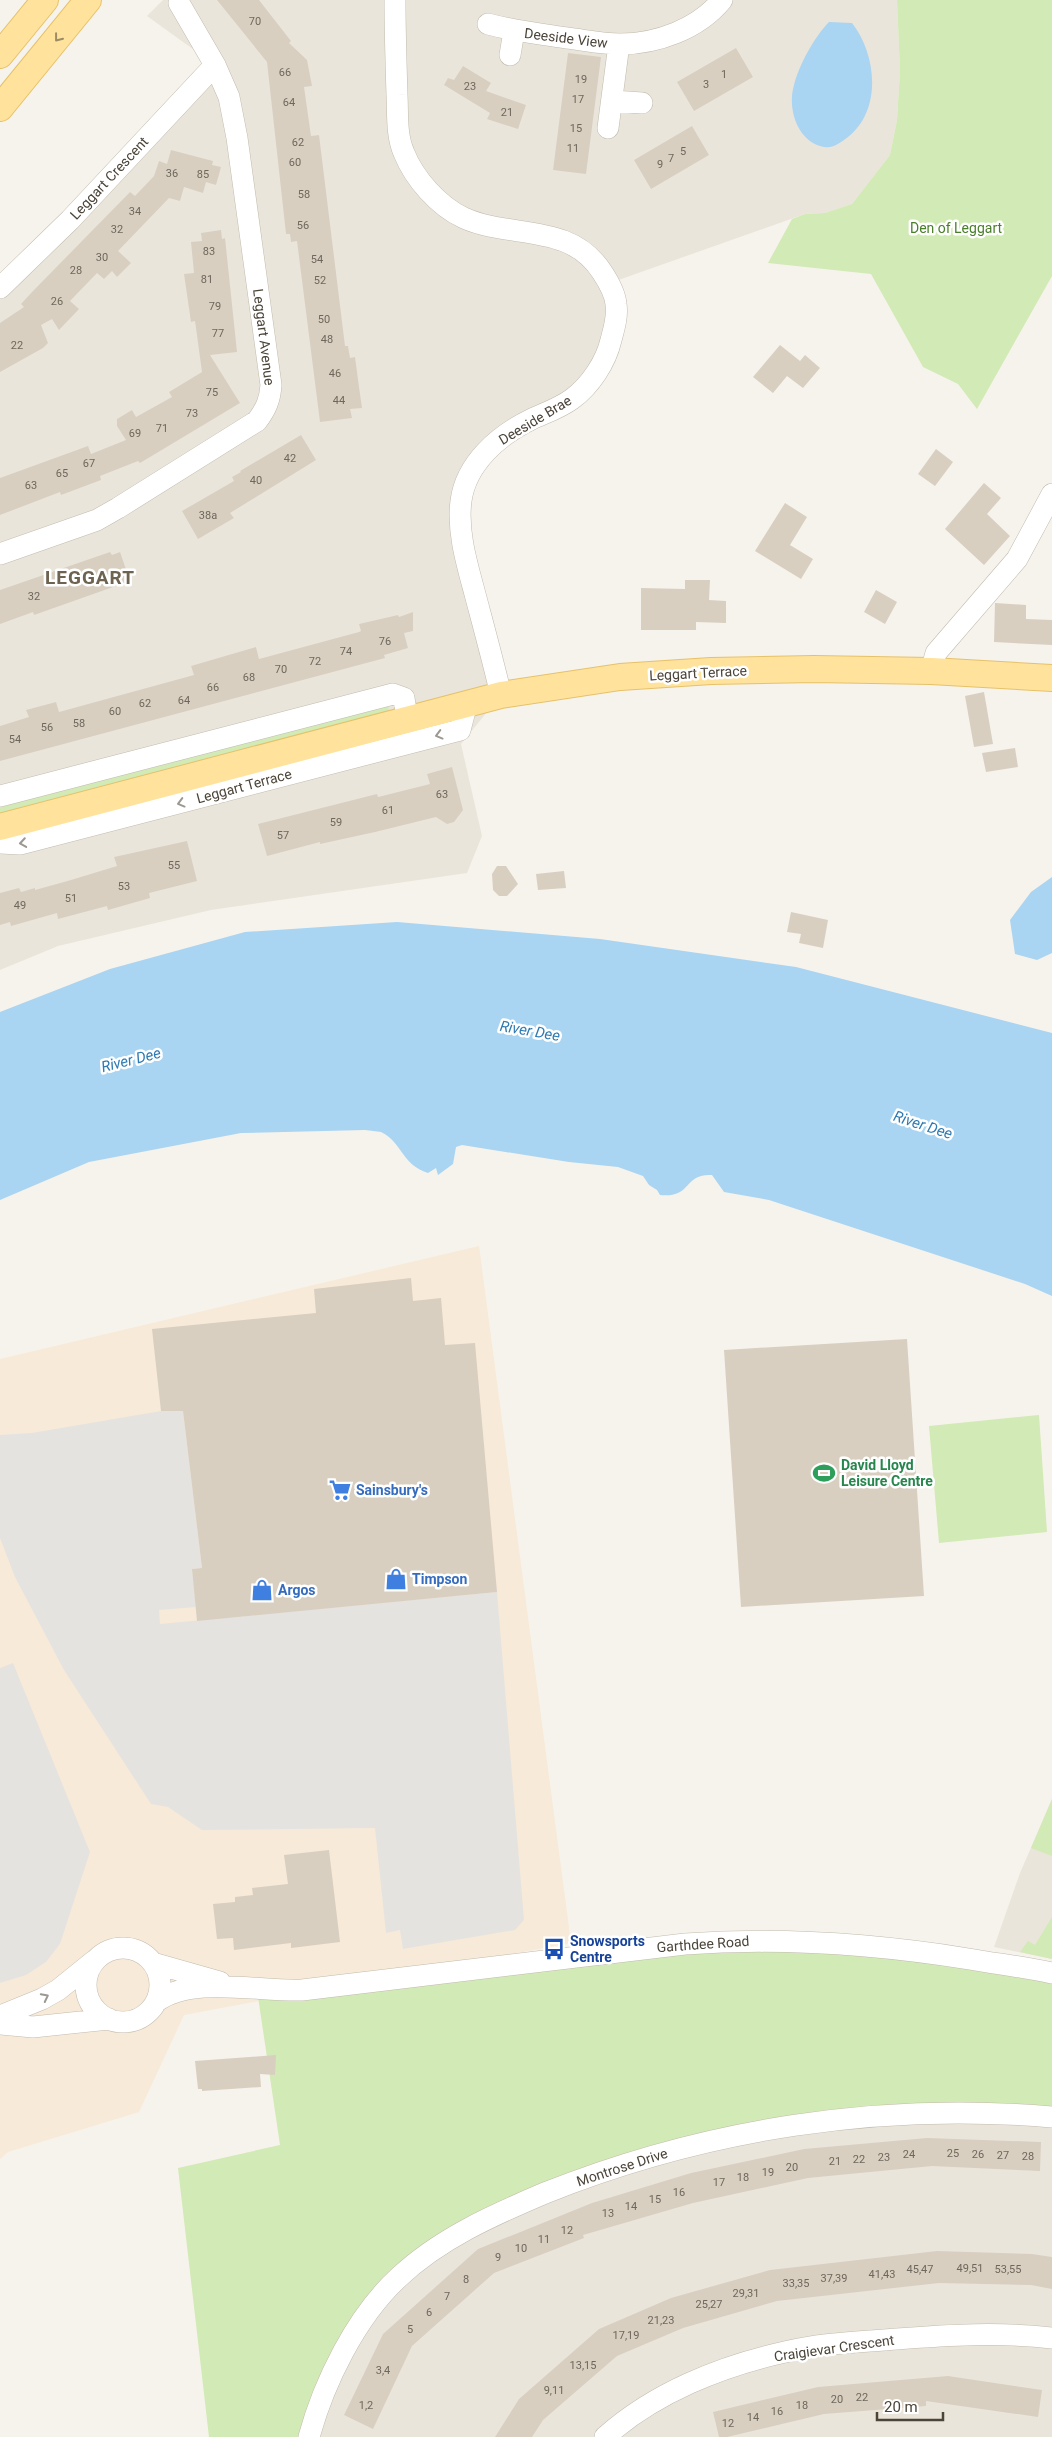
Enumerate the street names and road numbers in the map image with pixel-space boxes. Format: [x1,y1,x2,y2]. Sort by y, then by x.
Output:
street label: Deeside View [523,25,609,51]
street label: Leggart Crescent [67,133,152,223]
street label: Leggart Avenue [250,288,278,386]
street label: Deeside Brae [496,392,574,448]
street label: Leggart Terrace [649,662,747,684]
street label: Leggart Terrace [195,766,293,806]
street label: Garthdee Road [656,1933,750,1955]
street label: Montrose Drive [575,2145,669,2189]
street label: Craigievar Crescent [773,2332,896,2364]

